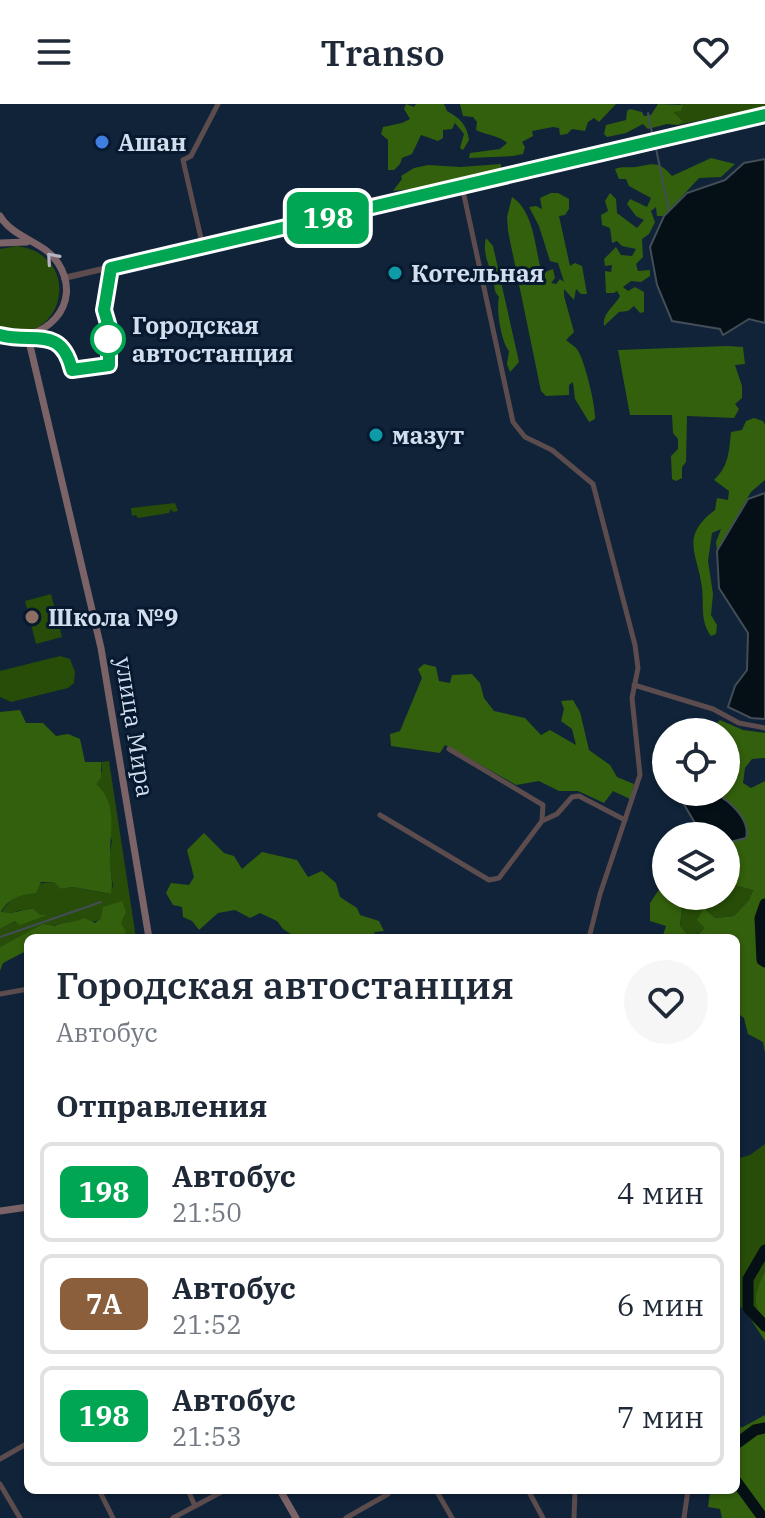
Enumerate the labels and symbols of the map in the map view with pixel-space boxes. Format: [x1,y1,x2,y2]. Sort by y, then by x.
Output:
place label: Ашан [118,126,187,158]
marker: Ашан [93,133,111,151]
line badge: 198 [282,192,374,244]
one-way arrow [47,252,61,267]
place label: Котельная [411,257,544,289]
marker: Котельная [386,264,404,282]
place label: Городская автостанция [132,309,293,369]
marker: Городская автостанция [91,322,125,356]
place label: мазут [392,419,464,451]
marker: мазут [367,426,385,444]
place label: Школа №9 [48,601,178,633]
marker: Школа №9 [23,608,41,626]
street label: улица Мира [108,655,162,799]

